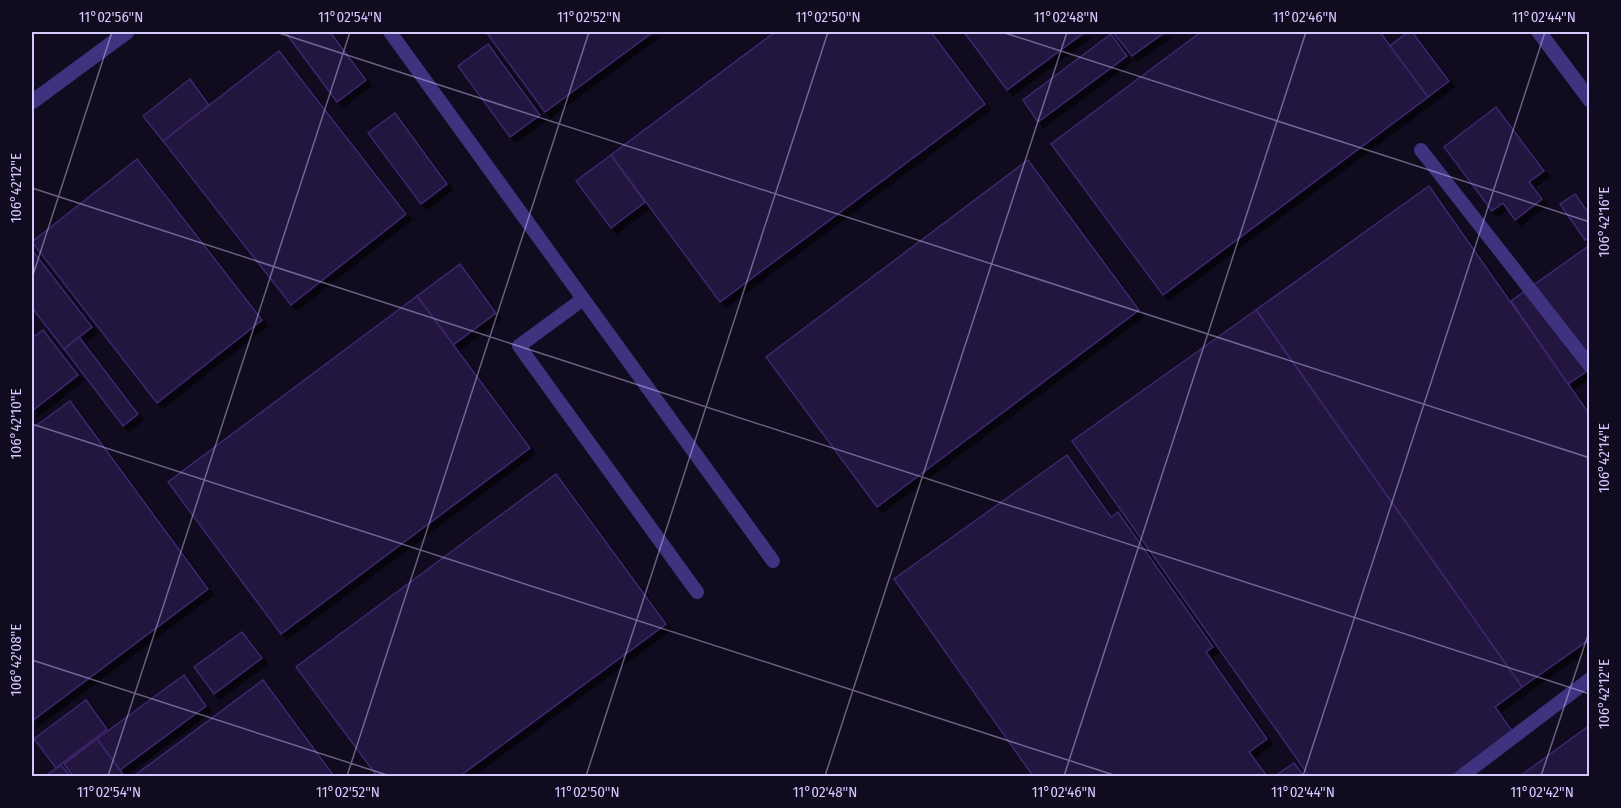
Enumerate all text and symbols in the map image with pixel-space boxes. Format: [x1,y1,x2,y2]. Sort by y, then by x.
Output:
text: 11°02'56"N [79,8,143,26]
text: 11°02'54"N [318,8,382,26]
text: 11°02'52"N [557,8,621,26]
text: 11°02'50"N [795,8,861,26]
text: 11°02'48"N [1034,8,1098,26]
text: 11°02'46"N [1273,8,1337,26]
text: 11°02'44"N [1512,8,1576,26]
text: 106°42'12"E [7,153,25,223]
text: 106°42'16"E [1595,187,1613,257]
text: 106°42'10"E [7,389,25,459]
text: 106°42'14"E [1595,423,1613,493]
text: 106°42'08"E [7,624,25,696]
text: 106°42'12"E [1595,659,1613,729]
text: 11°02'54"N [77,783,141,801]
text: 11°02'52"N [316,783,380,801]
text: 11°02'50"N [554,783,620,801]
text: 11°02'48"N [793,783,857,801]
text: 11°02'46"N [1032,783,1096,801]
text: 11°02'44"N [1271,783,1335,801]
text: 11°02'42"N [1510,783,1574,801]

